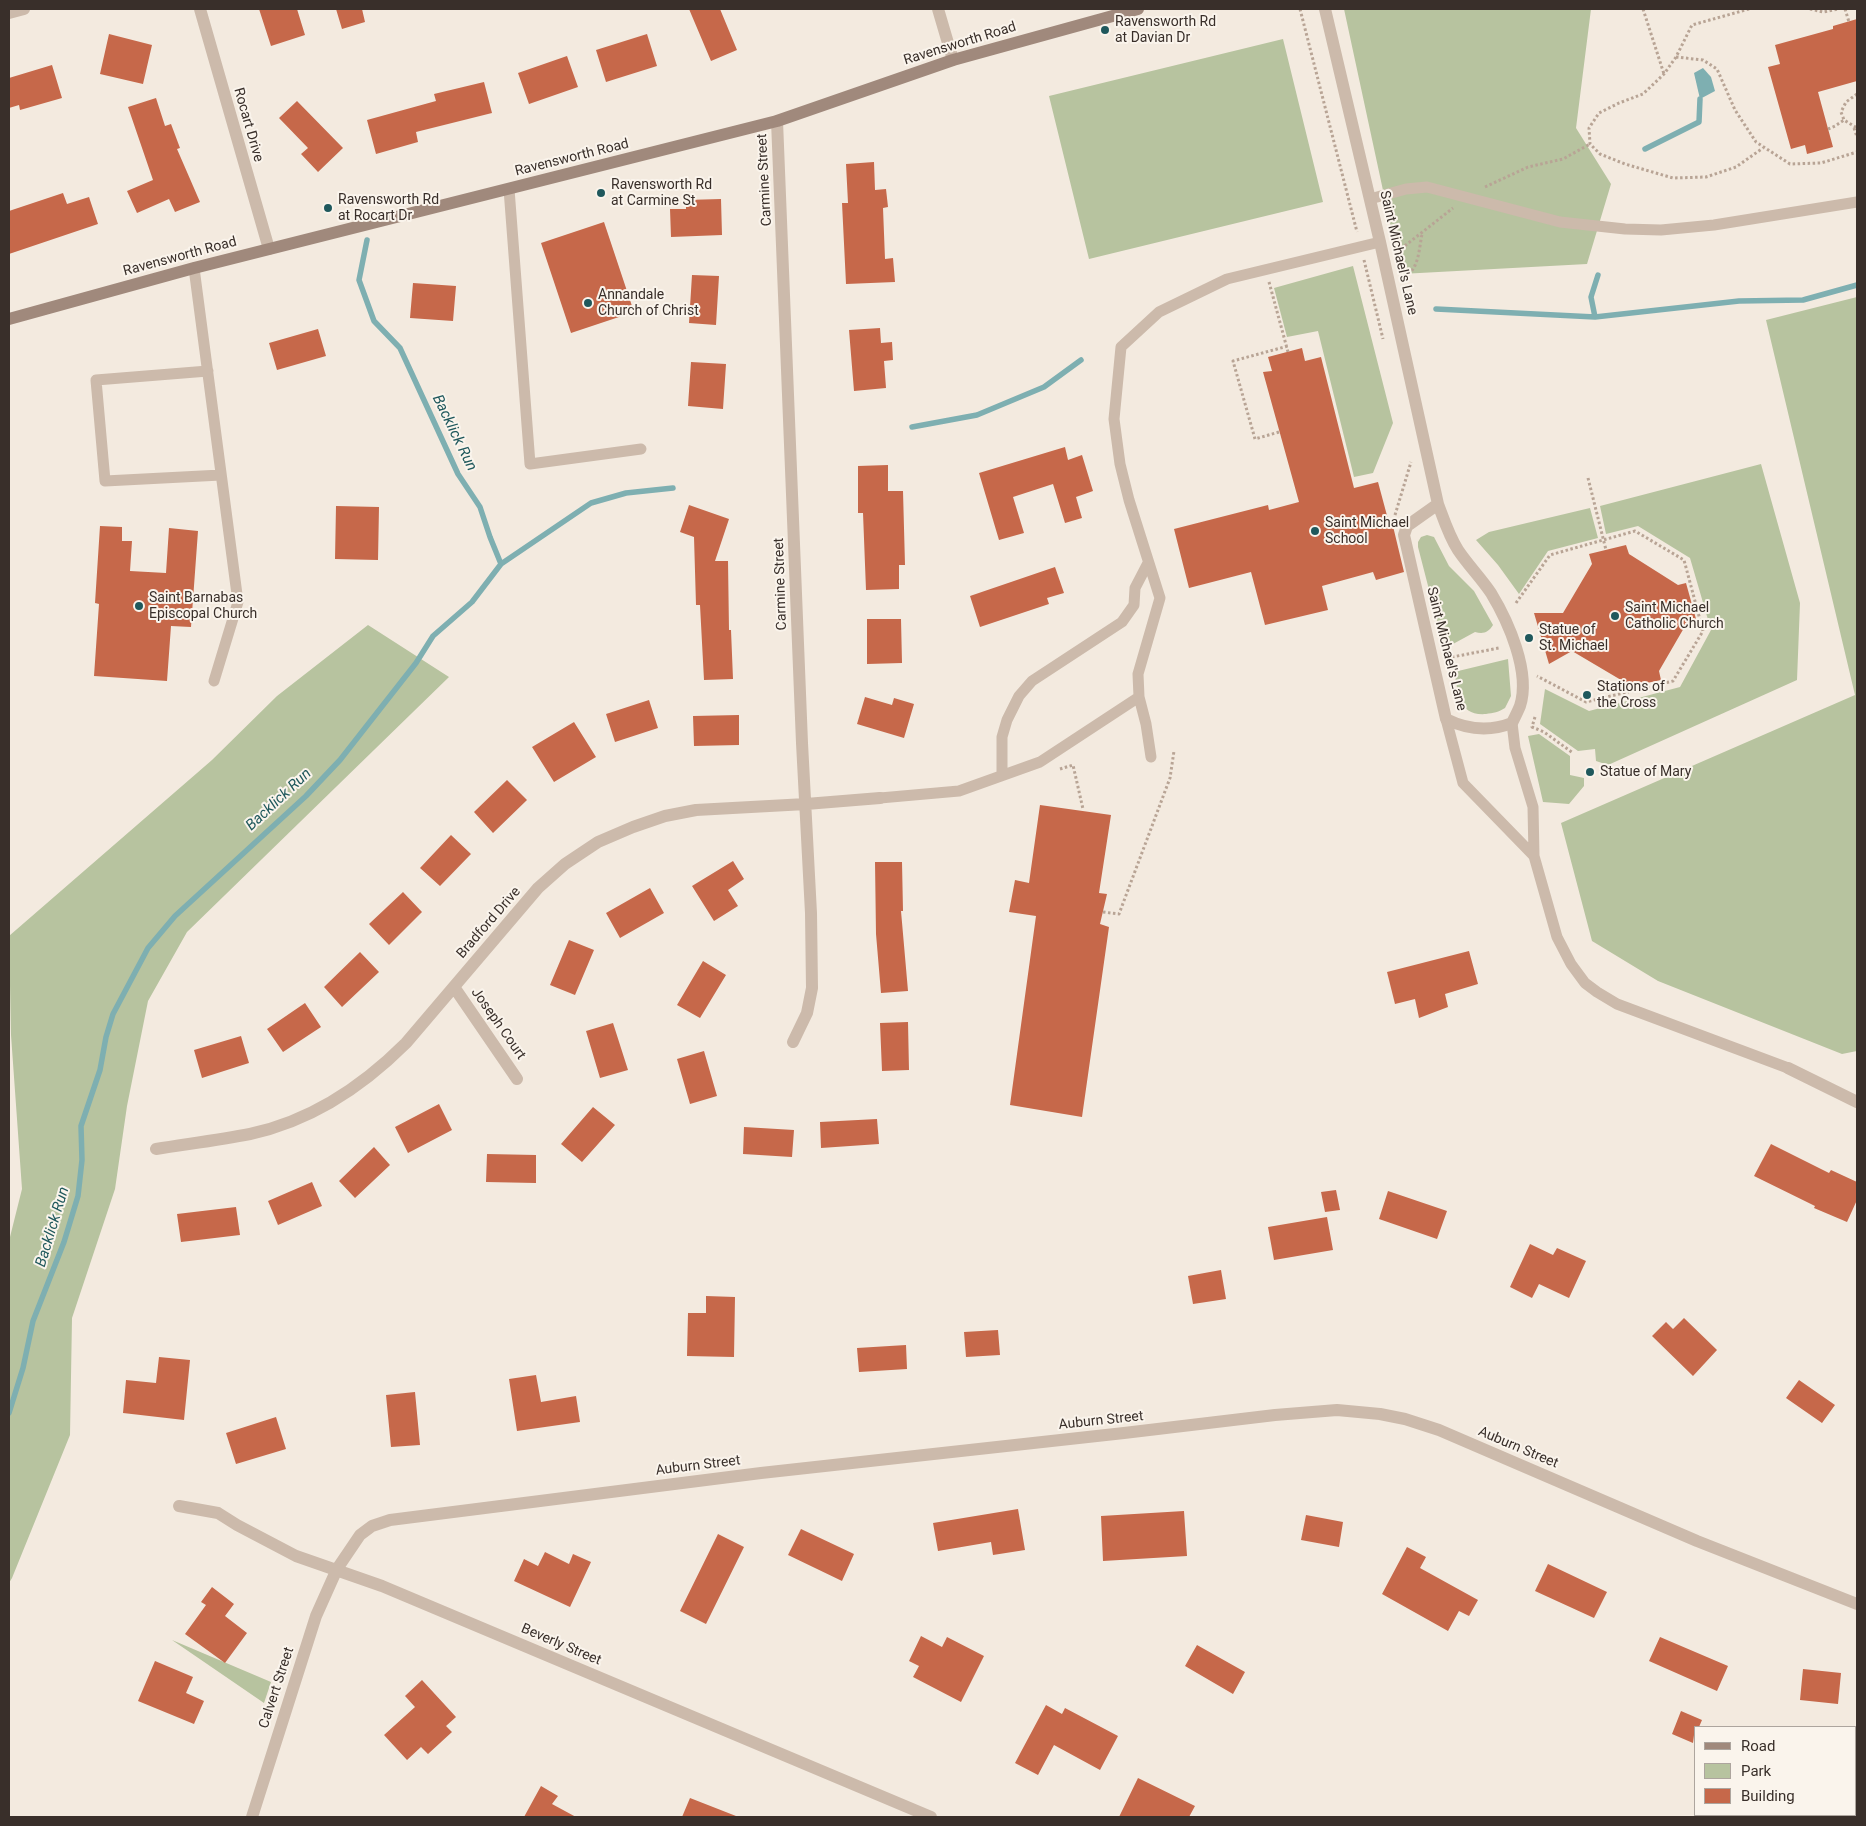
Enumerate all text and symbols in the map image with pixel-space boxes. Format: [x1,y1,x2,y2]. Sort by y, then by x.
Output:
place label: Ravensworth Rd at Davian Dr [1115,14,1216,46]
street label: Ravensworth Road [902,19,1018,69]
marker: Ravensworth Rd at Davian Dr [1099,24,1111,36]
street label: Rocart Drive [229,86,267,164]
street label: Carmine Street [754,133,776,227]
street label: Ravensworth Road [513,136,631,180]
place label: Ravensworth Rd at Carmine St [611,177,712,210]
marker: Ravensworth Rd at Carmine St [595,187,607,199]
street label: Saint Michael's Lane [1376,189,1420,317]
place label: Ravensworth Rd at Rocart Dr [338,192,439,224]
marker: Ravensworth Rd at Rocart Dr [322,202,334,214]
street label: Ravensworth Road [121,234,239,280]
place label: Annandale Church of Christ [598,287,699,320]
marker: Annandale Church of Christ [582,297,594,309]
water label: Backlick Run [428,392,480,474]
place label: Saint Michael School [1325,515,1409,548]
marker: Saint Michael School [1309,525,1321,537]
street label: Carmine Street [771,537,791,631]
street label: Saint Michael's Lane [1422,585,1470,713]
place label: Saint Barnabas Episcopal Church [149,590,257,622]
marker: Saint Barnabas Episcopal Church [133,600,145,612]
place label: Saint Michael Catholic Church [1625,600,1724,632]
marker: Saint Michael Catholic Church [1609,610,1621,622]
place label: Statue of St. Michael [1539,622,1608,654]
marker: Statue of St. Michael [1523,632,1535,644]
place label: Stations of the Cross [1597,679,1665,712]
marker: Stations of the Cross [1581,689,1593,701]
place label: Statue of Mary [1600,764,1691,780]
water label: Backlick Run [243,765,315,835]
marker: Statue of Mary [1584,766,1596,778]
street label: Bradford Drive [453,884,525,962]
street label: Joseph Court [467,985,529,1063]
water label: Backlick Run [32,1185,74,1269]
street label: Auburn Street [1058,1408,1144,1434]
street label: Auburn Street [1475,1424,1561,1472]
street label: Auburn Street [655,1452,741,1480]
street label: Beverly Street [518,1621,604,1669]
street label: Calvert Street [256,1645,298,1731]
legend [1694,1726,1856,1816]
text: Road [1741,1737,1775,1755]
text: Park [1741,1762,1771,1780]
text: Building [1741,1787,1795,1805]

